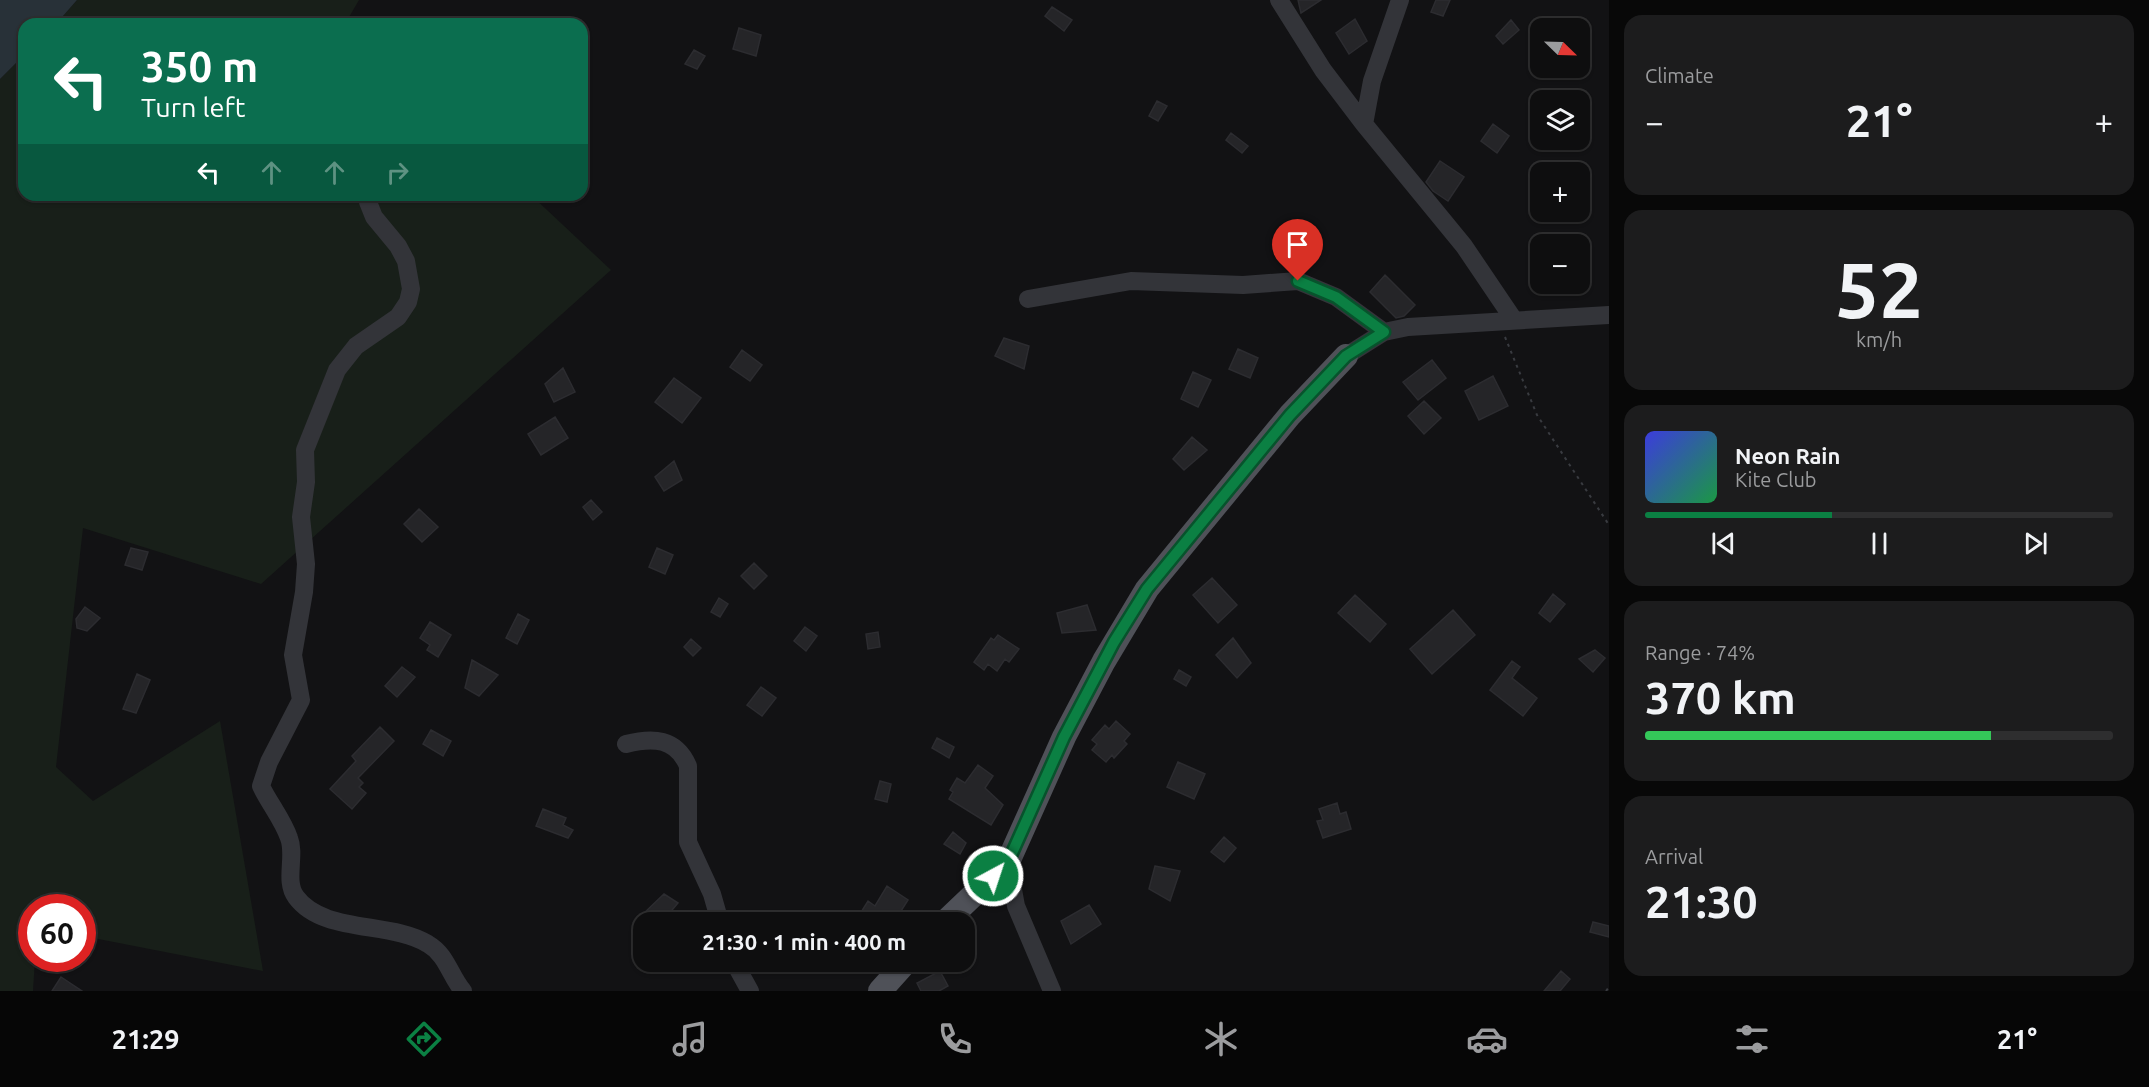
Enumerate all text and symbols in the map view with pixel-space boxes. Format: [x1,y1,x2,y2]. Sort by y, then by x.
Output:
north arrow [1530,18,1590,78]
map controls [1530,18,1590,294]
icon: left [42,42,120,120]
text: 350 m [141,43,258,90]
text: Climate [1645,64,1714,87]
button: layers [1530,90,1590,150]
text: Turn left [141,92,245,122]
text: 21° [1846,95,1912,146]
text: − [1645,103,1664,140]
text: + [2094,103,2113,140]
icon: left [192,156,225,189]
icon: ahead [255,156,288,189]
icon: ahead [318,156,351,189]
icon: right [381,156,414,189]
button: + [1530,162,1590,222]
pin [1272,219,1323,281]
icon: arrive [1281,228,1314,261]
button: − [1530,234,1590,294]
text: 52 [1835,245,1923,333]
text: km/h [1856,328,1902,351]
text: Neon Rain [1735,443,1840,468]
text: Kite Club [1735,468,1817,491]
icon: previous [1707,527,1740,560]
icon: pause [1863,527,1896,560]
icon: next [2019,527,2052,560]
text: Range · 74% [1645,641,1755,664]
text: 370 km [1645,672,1796,723]
position arrow [961,844,1025,908]
text: Arrival [1645,845,1703,868]
text: 21:30 [1645,876,1758,927]
speed limit sign: 60 [18,894,96,972]
text: 21:30 · 1 min · 400 m [702,929,906,954]
icon: directions [403,1018,445,1060]
icon: music [669,1018,711,1060]
icon: phone [934,1018,976,1060]
icon: climate [1200,1018,1242,1060]
icon: car [1466,1018,1508,1060]
icon: filters [1731,1018,1773,1060]
text: 21:29 [112,1024,179,1054]
text: 21° [1997,1024,2037,1054]

